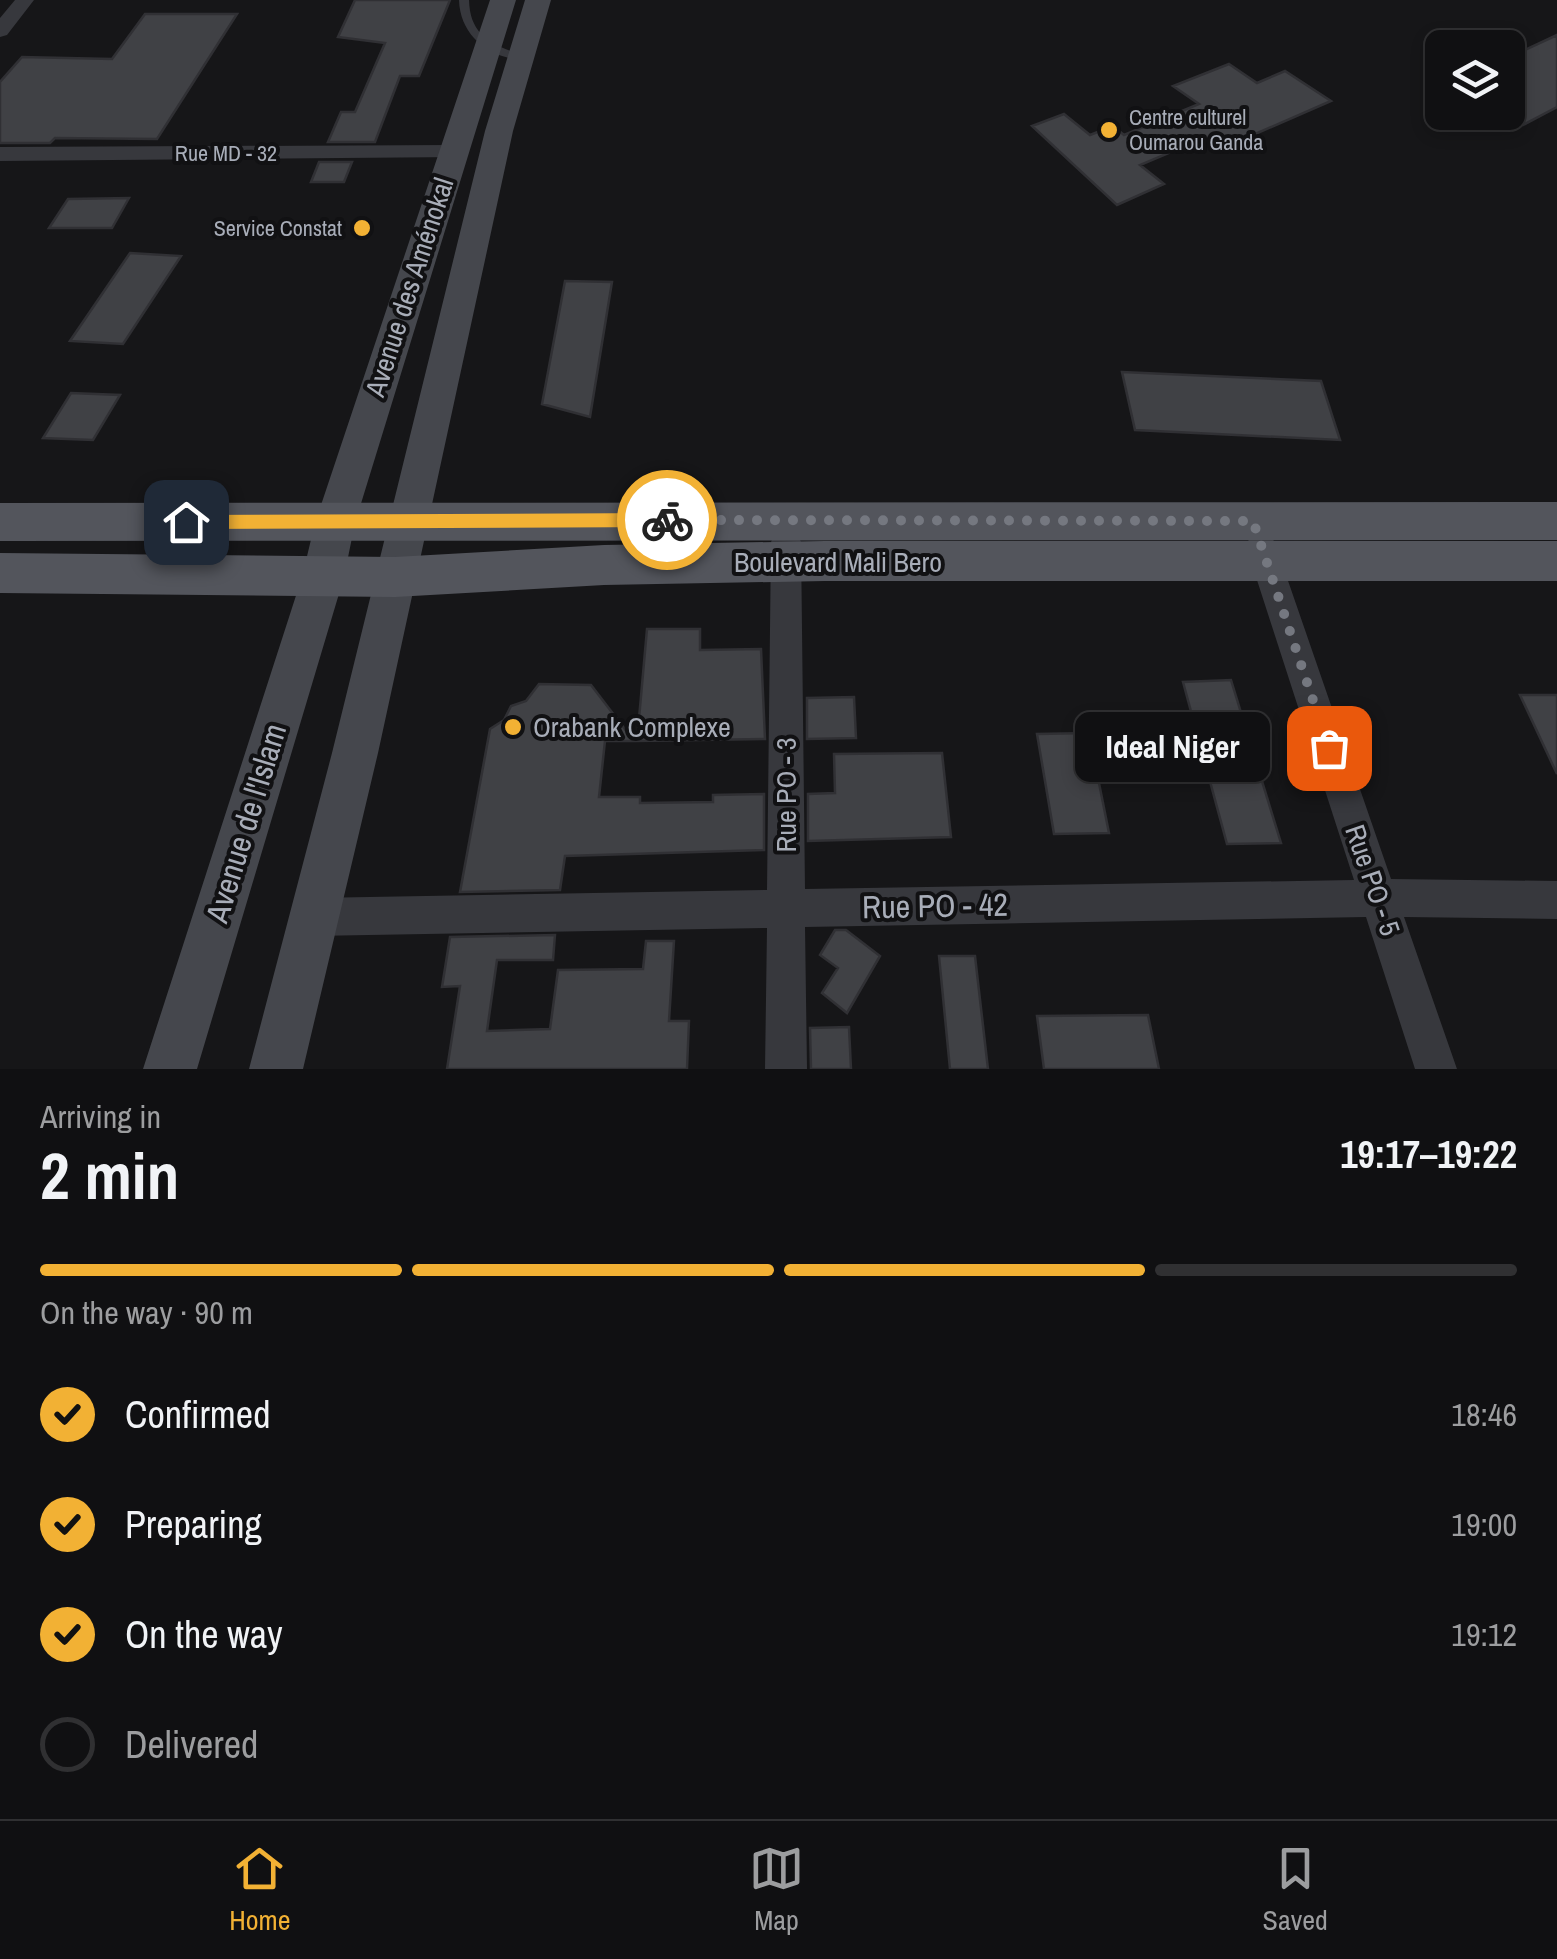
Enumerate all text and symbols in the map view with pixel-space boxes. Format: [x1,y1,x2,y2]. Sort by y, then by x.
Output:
map controls [1425,30,1525,130]
button: layers [1425,30,1525,130]
place label: Centre culturel Oumarou Ganda [1129,102,1263,157]
marker: Centre culturel Oumarou Ganda [1098,119,1120,141]
street label: Rue MD - 32 [175,138,277,168]
street label: Avenue des Aménokal [355,173,462,402]
place label: Service Constat [214,213,342,243]
marker: Service Constat [351,217,373,239]
courier [617,470,717,570]
pin [144,480,229,565]
icon: bike [640,493,695,548]
icon: home [159,495,214,550]
street label: Boulevard Mali Bero [734,543,942,581]
pin [1287,706,1372,791]
place label: Orabank Complexe [533,708,731,746]
callout: Ideal Niger [1074,713,1269,783]
marker: Orabank Complexe [502,716,524,738]
street label: Avenue de l'Islam [195,718,296,929]
icon: bag [1302,721,1357,776]
text: Ideal Niger [1105,725,1240,768]
street label: Rue PO - 3 [767,738,805,852]
street label: Rue PO - 5 [1336,820,1410,940]
street label: Rue PO - 42 [862,883,1008,928]
text: Arriving in [40,1095,161,1138]
text: 19:17–19:22 [1340,1129,1517,1180]
text: 2 min [40,1132,179,1219]
text: On the way · 90 m [40,1291,253,1334]
icon: check [40,1387,95,1442]
text: Confirmed [125,1389,270,1440]
text: 18:46 [1451,1393,1517,1436]
icon: check [40,1497,95,1552]
text: Preparing [125,1499,262,1550]
text: 19:00 [1451,1503,1517,1546]
icon: check [40,1607,95,1662]
text: On the way [125,1609,283,1660]
text: 19:12 [1451,1613,1517,1656]
text: Delivered [125,1719,258,1770]
tab: Home [229,1841,291,1939]
tab: Map [749,1841,804,1939]
tab: Saved [1263,1841,1328,1939]

